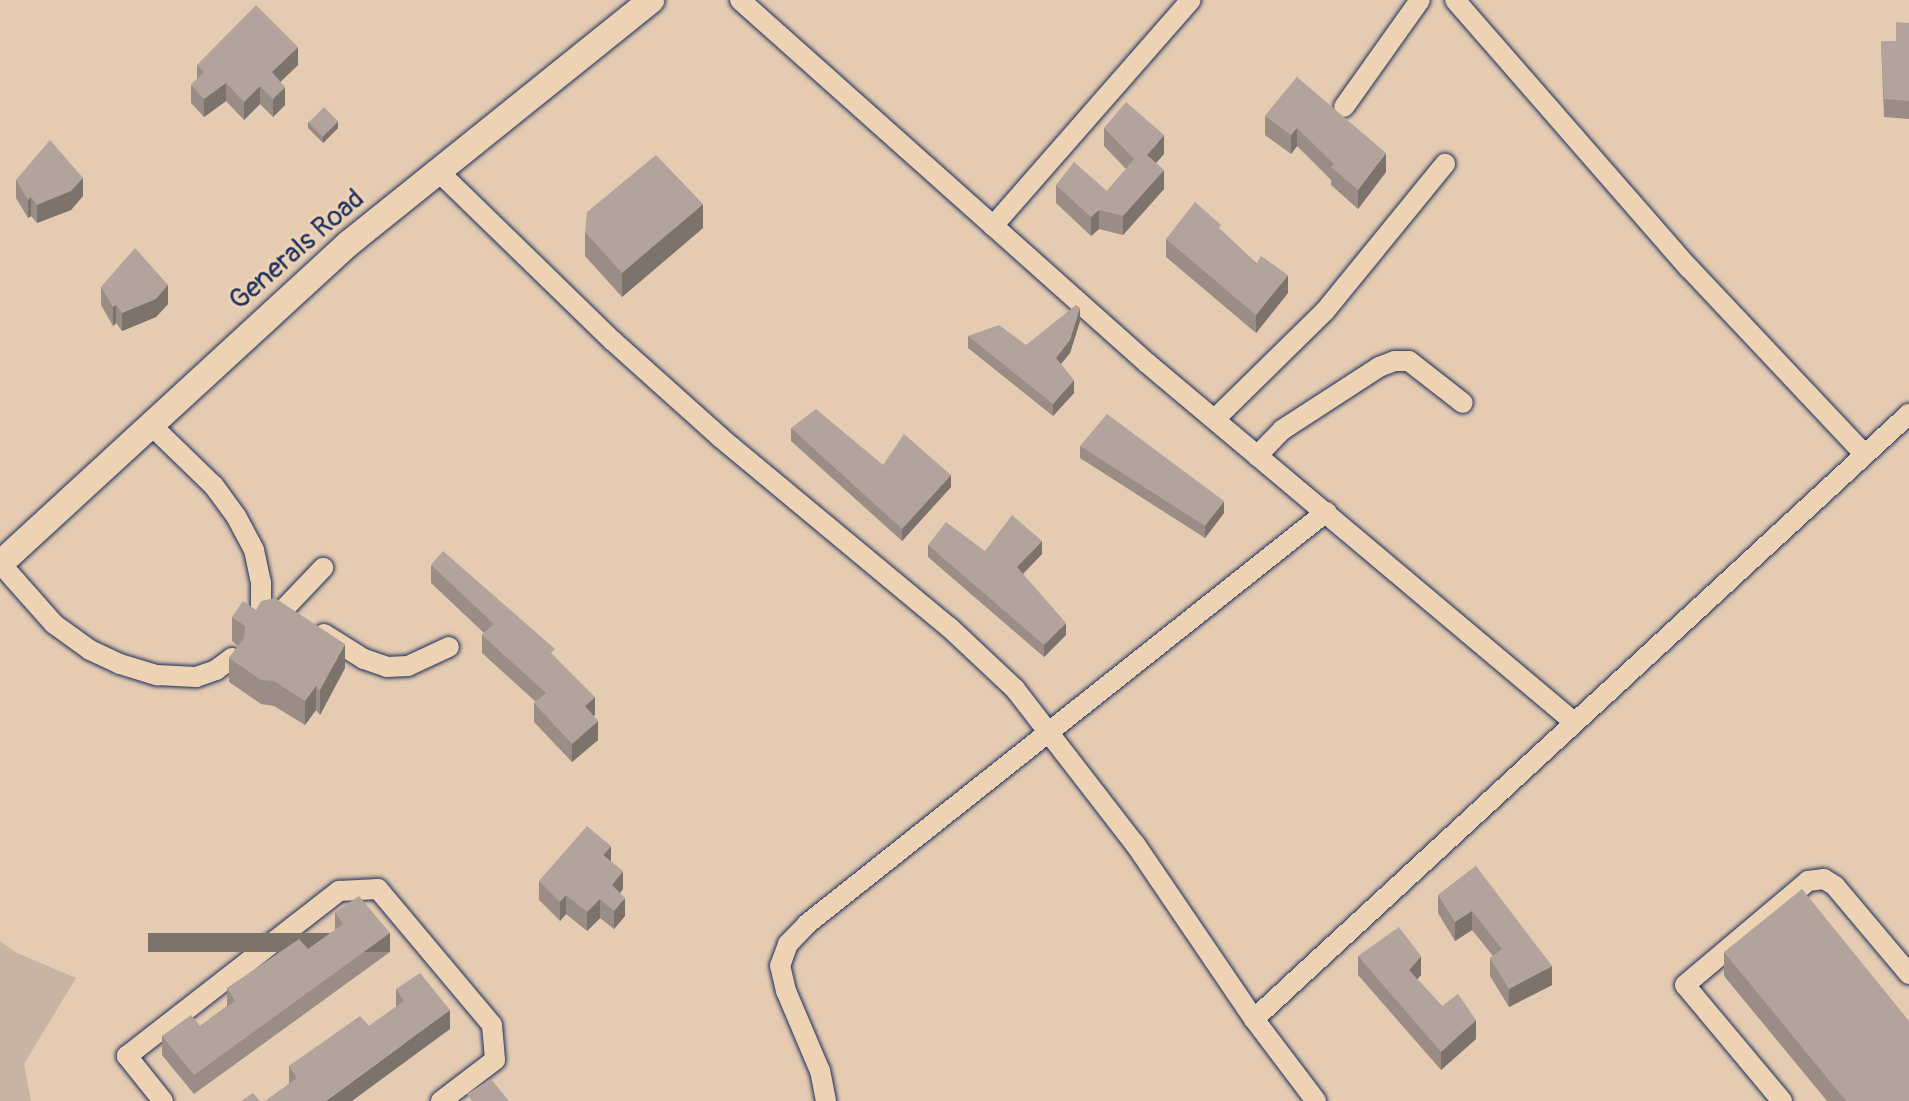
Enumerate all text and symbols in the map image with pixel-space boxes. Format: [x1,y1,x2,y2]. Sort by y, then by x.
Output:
street label: Generals Road [223,182,371,318]

